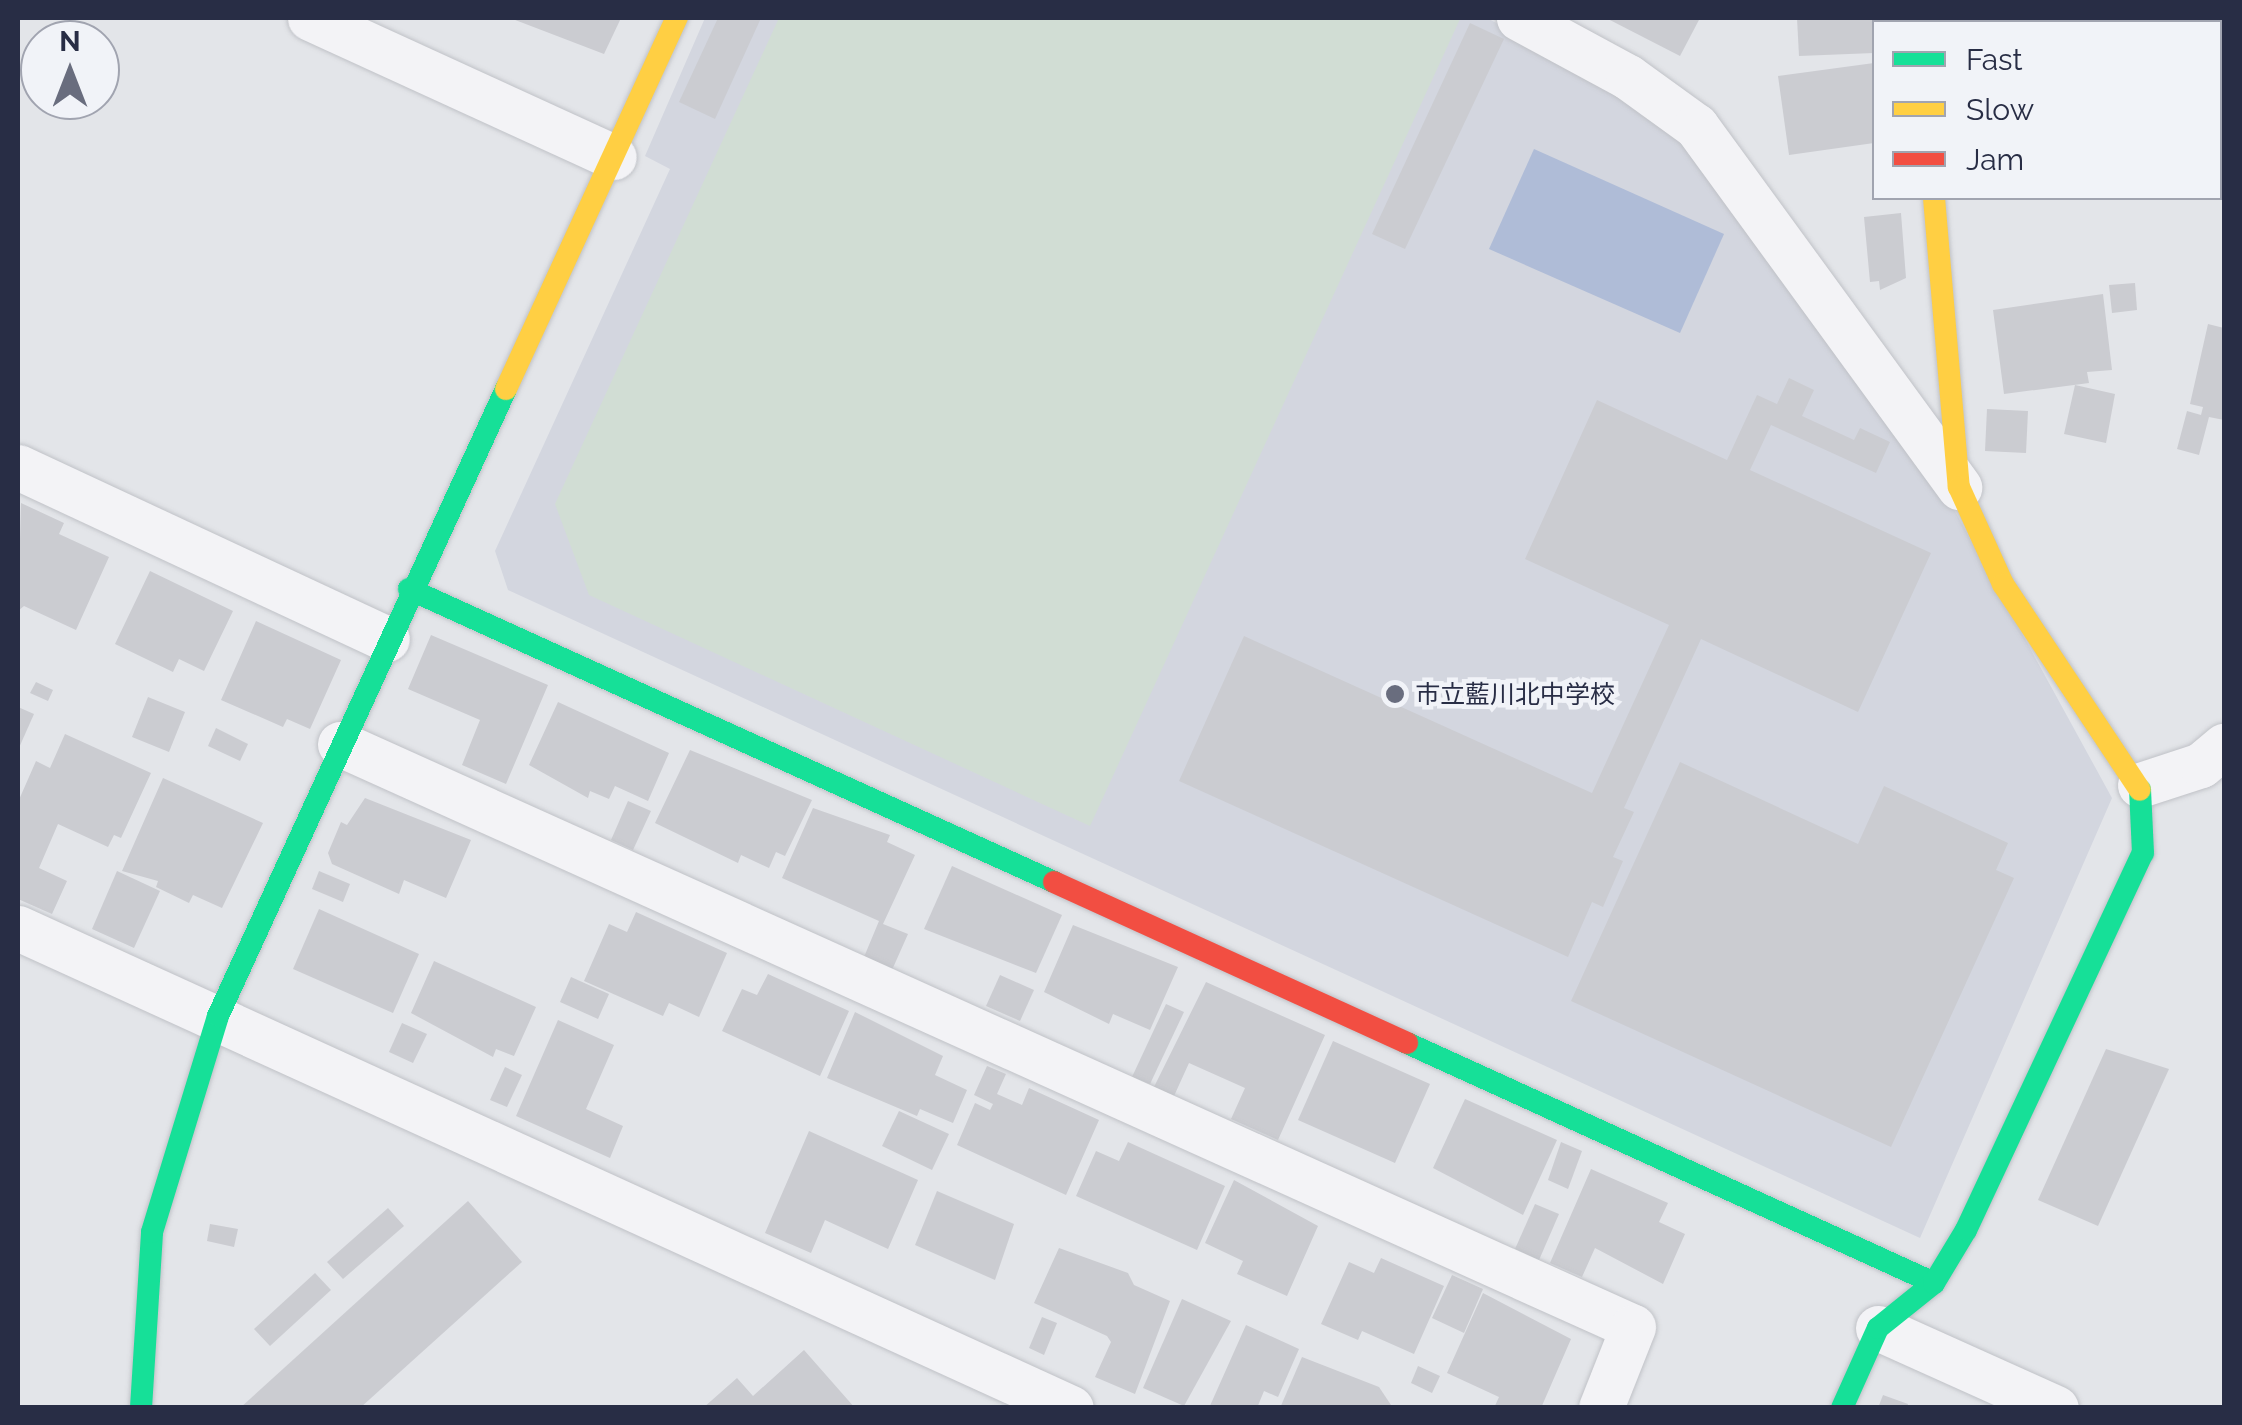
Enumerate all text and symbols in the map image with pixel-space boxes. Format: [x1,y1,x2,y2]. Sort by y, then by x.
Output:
north arrow [20,20,120,120]
legend [1872,20,2222,200]
text: N [59,25,81,58]
text: Fast [1966,42,2023,77]
text: Slow [1966,92,2034,127]
text: Jam [1966,142,2024,177]
place label: 市立藍川北中学校 [1415,679,1615,709]
marker: 市立藍川北中学校 [1384,683,1406,705]

